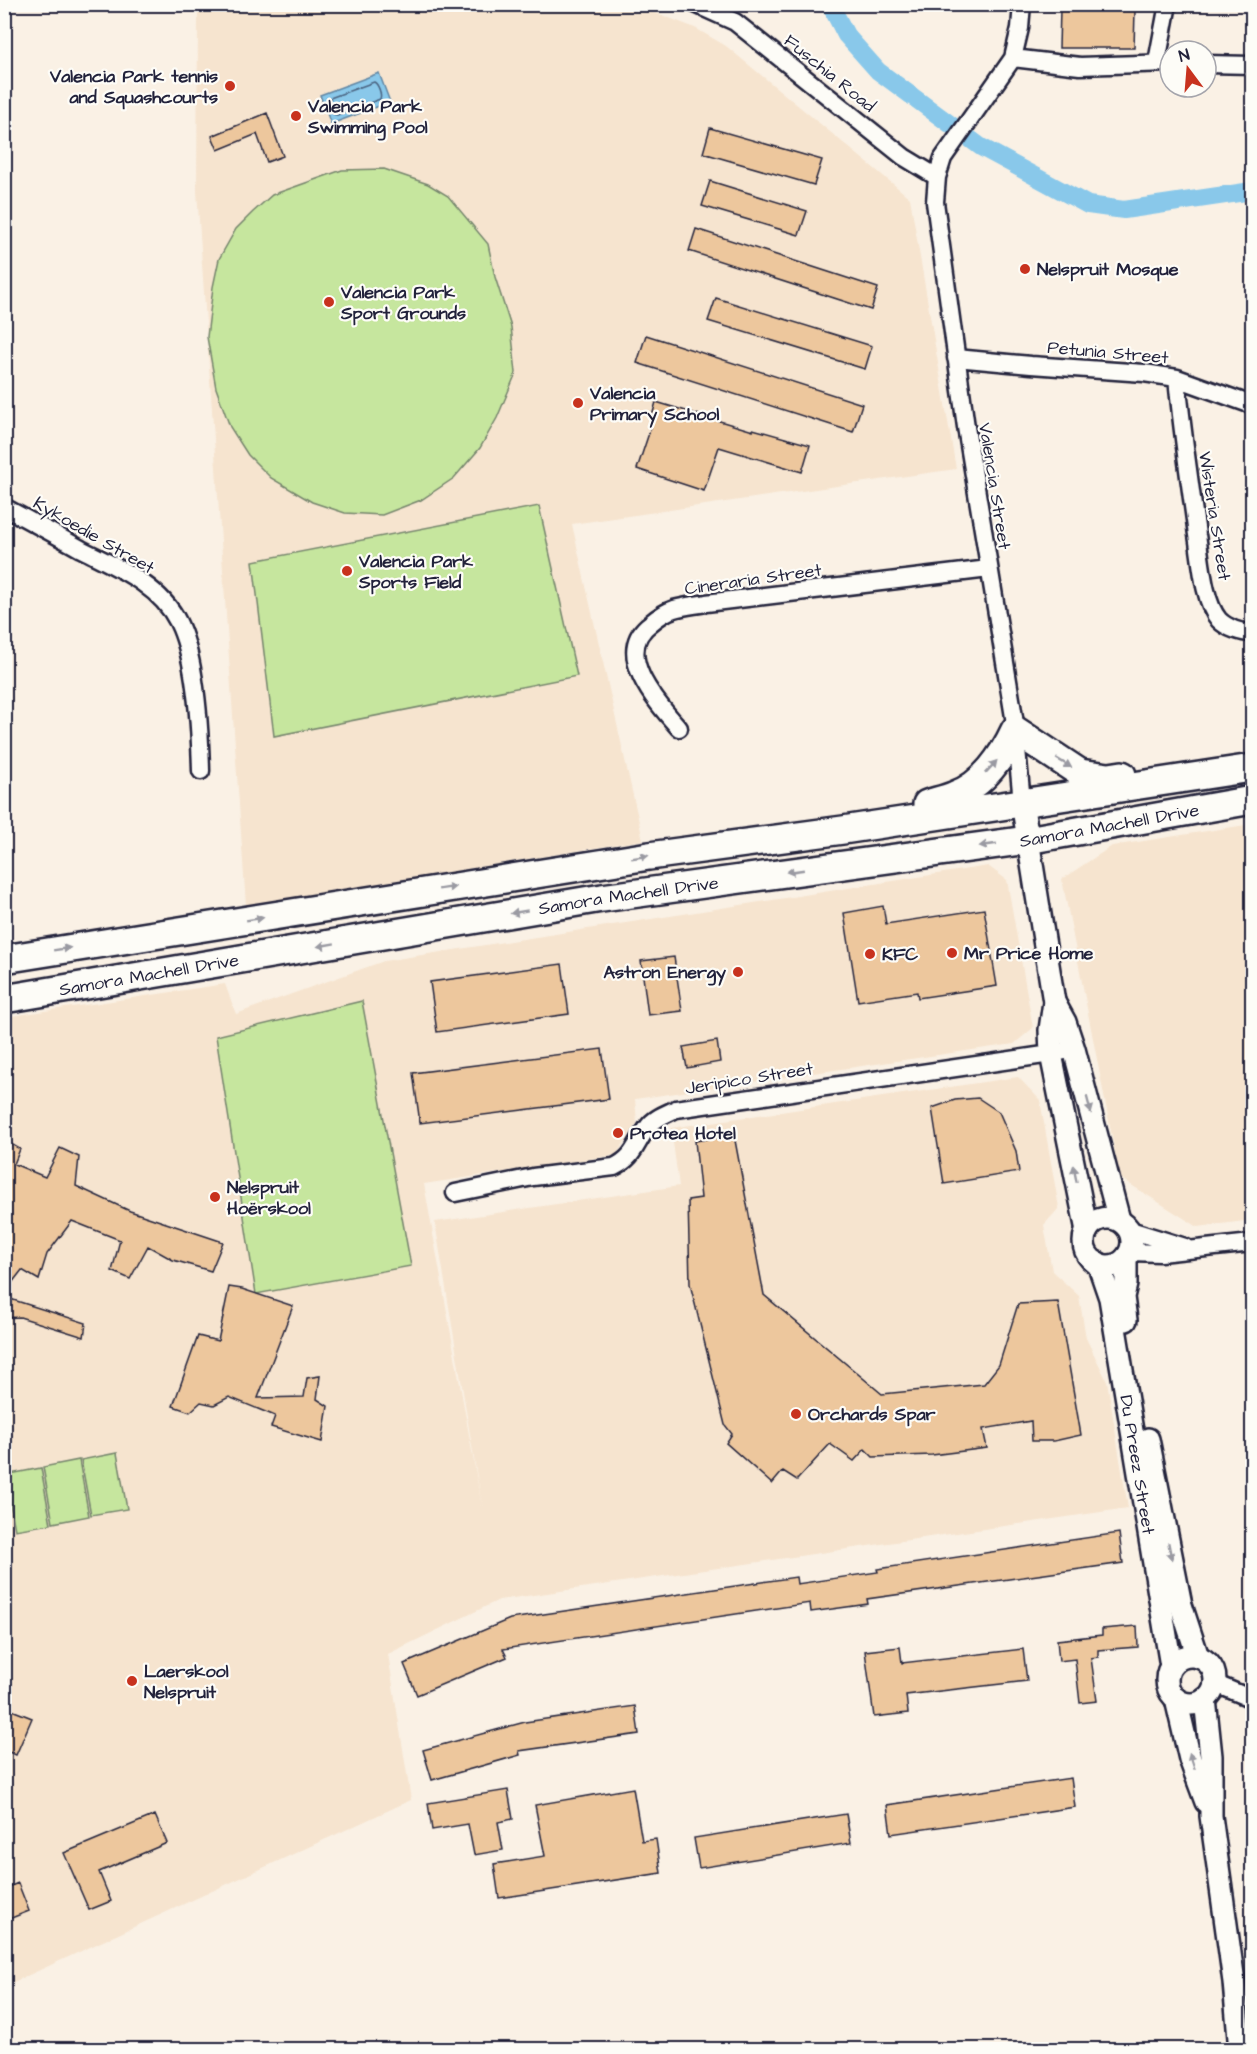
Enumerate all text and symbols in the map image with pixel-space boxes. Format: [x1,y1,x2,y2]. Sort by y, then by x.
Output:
street label: Fuschia Road [779,29,881,118]
north arrow [1158,39,1218,99]
text: N [1176,44,1192,67]
place label: Valencia Park tennis and Squashcourts [49,64,218,110]
marker: Valencia Park tennis and Squashcourts [223,79,237,93]
place label: Valencia Park Swimming Pool [307,94,428,141]
marker: Valencia Park Swimming Pool [289,109,303,123]
place label: Nelspruit Mosque [1037,257,1179,282]
marker: Nelspruit Mosque [1018,262,1032,276]
place label: Valencia Park Sport Grounds [340,280,466,326]
marker: Valencia Park Sport Grounds [322,295,336,309]
street label: Petunia Street [1046,335,1170,370]
place label: Valencia Primary School [589,381,719,428]
marker: Valencia Primary School [571,396,585,410]
street label: Valencia Street [972,421,1017,552]
street label: Wisteria Street [1192,450,1237,583]
street label: Kykoedie Street [28,491,160,582]
place label: Valencia Park Sports Field [358,549,474,595]
street label: Cineraria Street [683,557,824,601]
marker: Valencia Park Sports Field [340,564,354,578]
one-way arrow [1056,757,1072,768]
one-way arrow [984,760,998,775]
street label: Samora Machell Drive [1018,798,1201,854]
one-way arrow [978,841,997,850]
one-way arrow [631,852,650,861]
one-way arrow [785,867,804,876]
street label: Samora Machell Drive [537,870,720,922]
one-way arrow [438,883,457,892]
one-way arrow [509,908,528,917]
one-way arrow [245,914,264,923]
one-way arrow [317,941,336,950]
place label: Mr Price Home [964,941,1094,966]
place label: KFC [882,942,918,967]
one-way arrow [53,945,72,954]
marker: Mr Price Home [945,946,959,960]
marker: KFC [863,947,877,961]
street label: Samora Machell Drive [57,948,241,1002]
place label: Astron Energy [603,960,726,986]
marker: Astron Energy [731,965,745,979]
street label: Jeripico Street [683,1056,815,1101]
one-way arrow [1085,1096,1094,1114]
place label: Protea Hotel [630,1121,736,1146]
marker: Protea Hotel [611,1126,625,1140]
one-way arrow [1070,1164,1079,1183]
place label: Nelspruit Hoërskool [227,1175,311,1221]
marker: Nelspruit Hoërskool [208,1190,222,1204]
street label: Du Preez Street [1113,1393,1161,1537]
place label: Orchards Spar [808,1402,936,1427]
marker: Orchards Spar [789,1407,803,1421]
one-way arrow [1166,1542,1175,1561]
place label: Laerskool Nelspruit [144,1659,229,1705]
marker: Laerskool Nelspruit [125,1674,139,1688]
one-way arrow [1186,1752,1196,1770]

